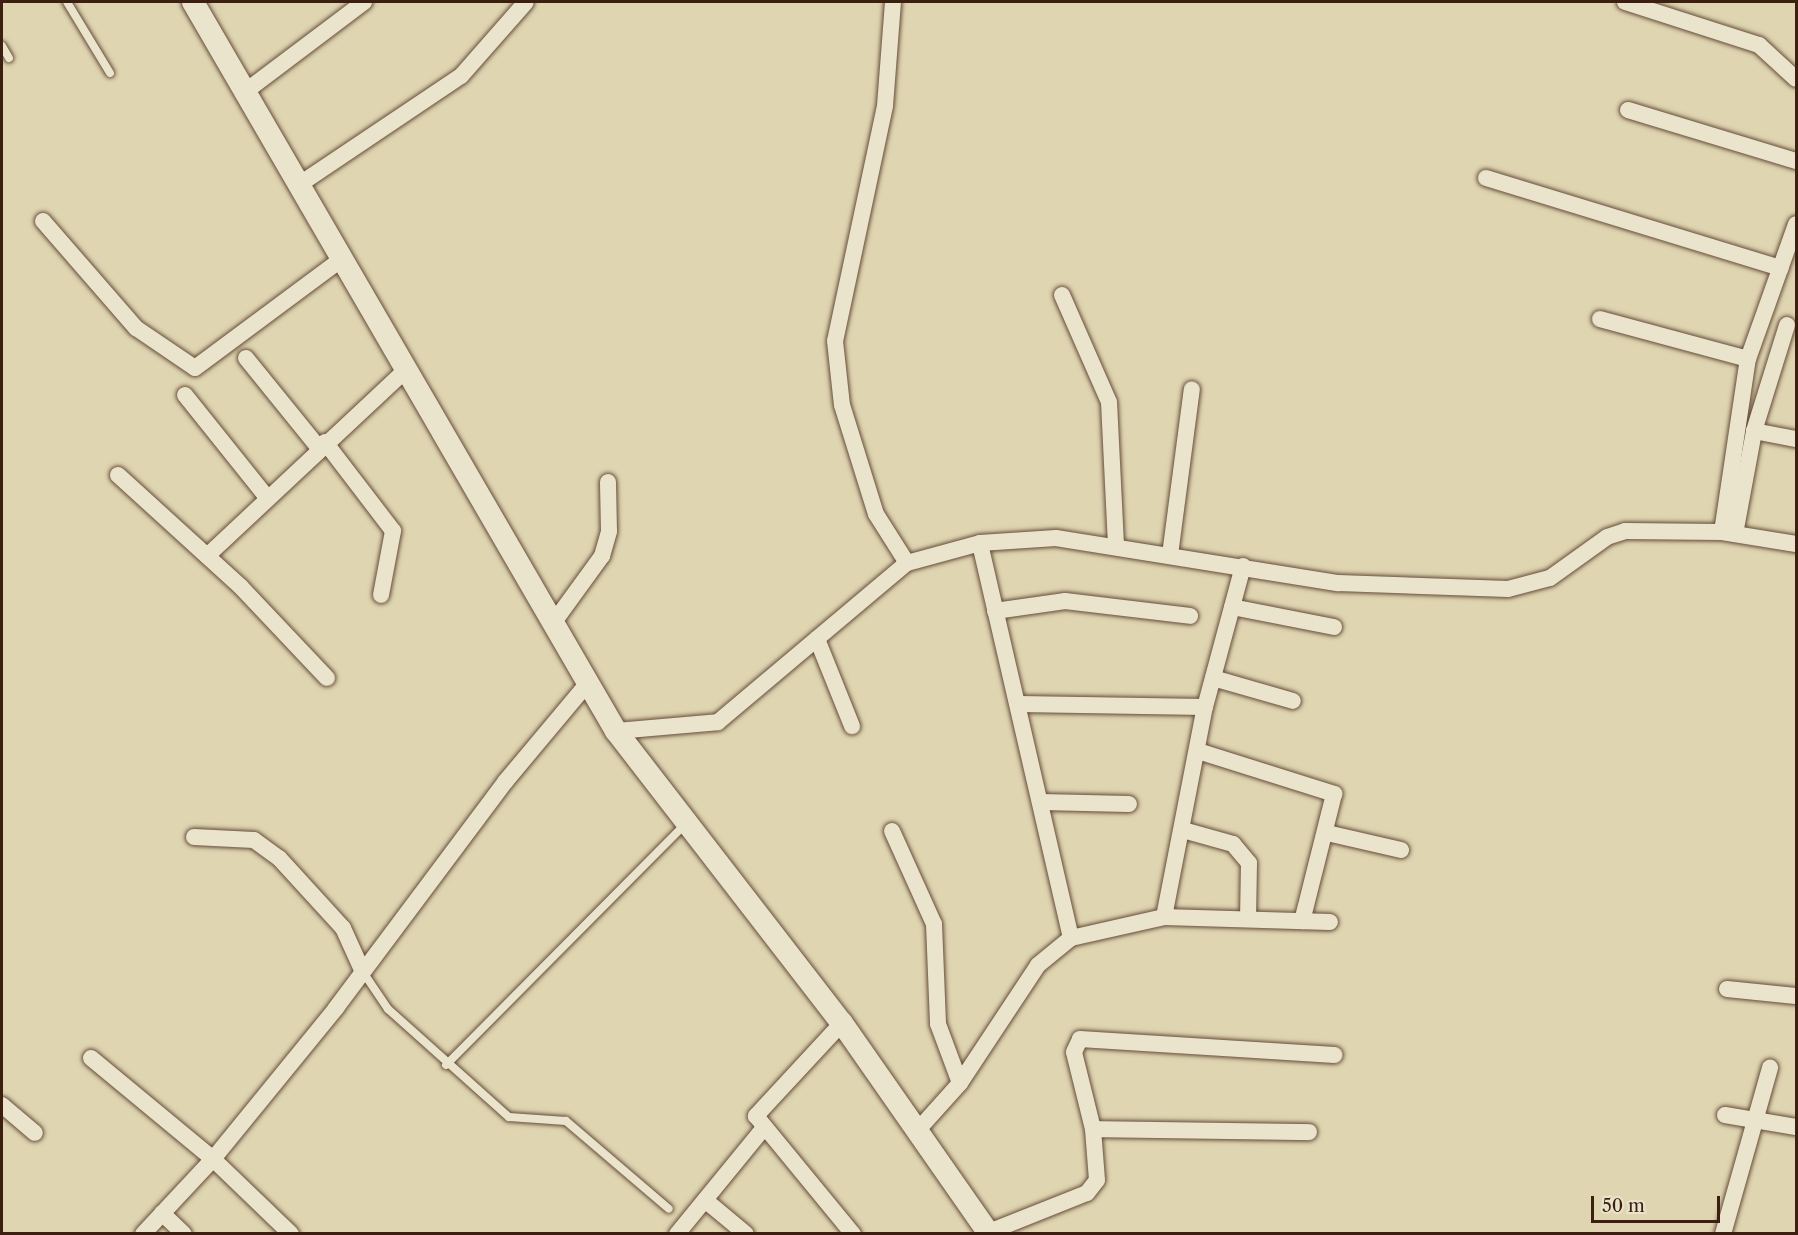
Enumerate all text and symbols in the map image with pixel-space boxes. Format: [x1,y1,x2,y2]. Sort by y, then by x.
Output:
scale bar [1594,1184,1723,1222]
text: 50 m [1602,1195,1645,1217]

